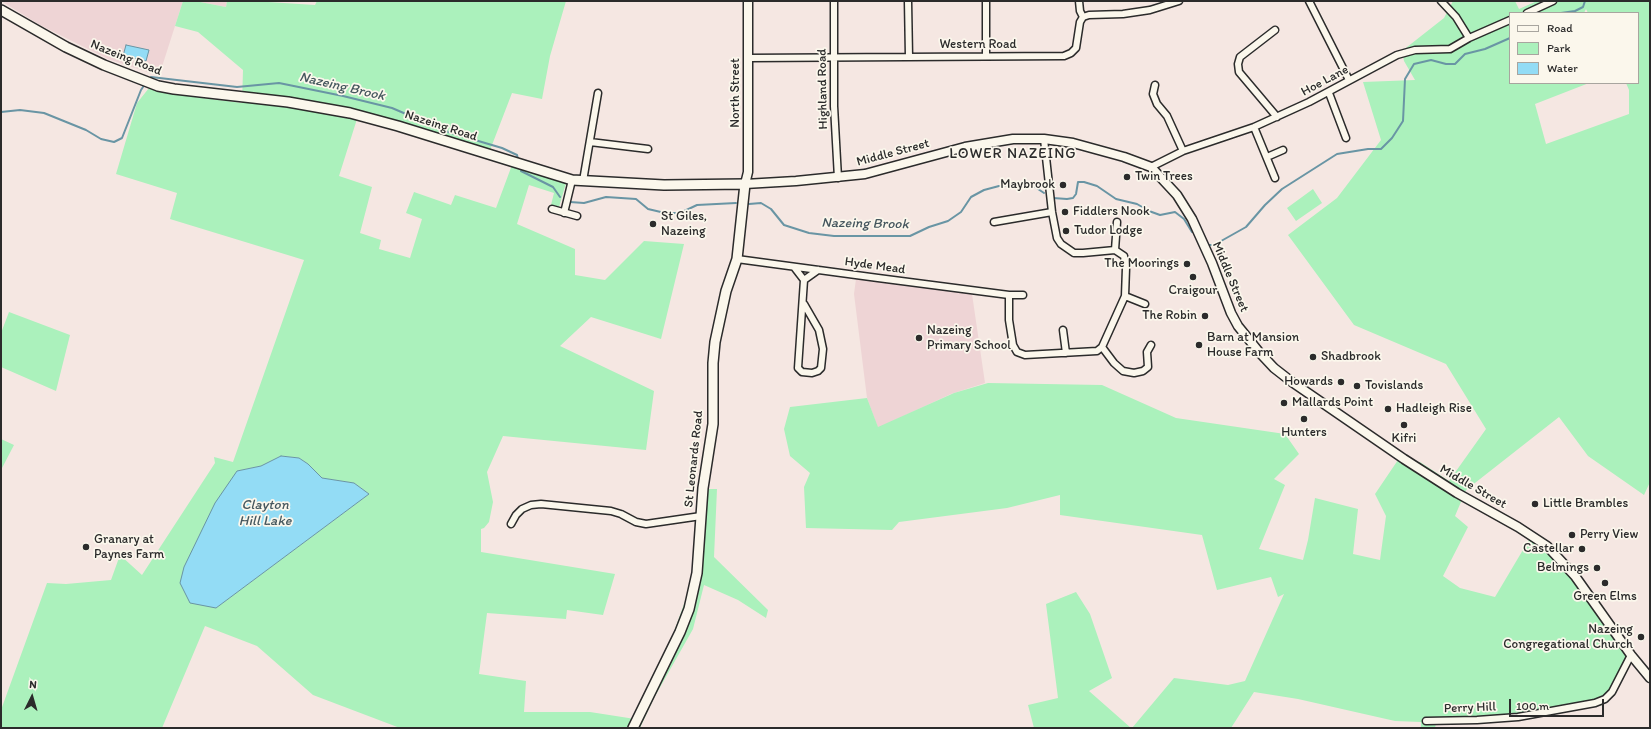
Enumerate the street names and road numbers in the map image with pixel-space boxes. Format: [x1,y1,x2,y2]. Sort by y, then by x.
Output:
street label: Nazeing Road [88,37,164,79]
street label: Western Road [939,37,1017,53]
street label: Highland Road [814,48,832,130]
street label: North Street [728,58,744,128]
street label: Hoe Lane [1299,62,1351,100]
street label: Nazeing Road [403,107,479,145]
street label: Middle Street [855,136,931,170]
street label: Middle Street [1208,240,1252,314]
street label: Hyde Mead [844,254,906,278]
street label: St Leonards Road [681,410,707,508]
street label: Middle Street [1437,462,1509,512]
street label: Perry Hill [1444,699,1496,717]

